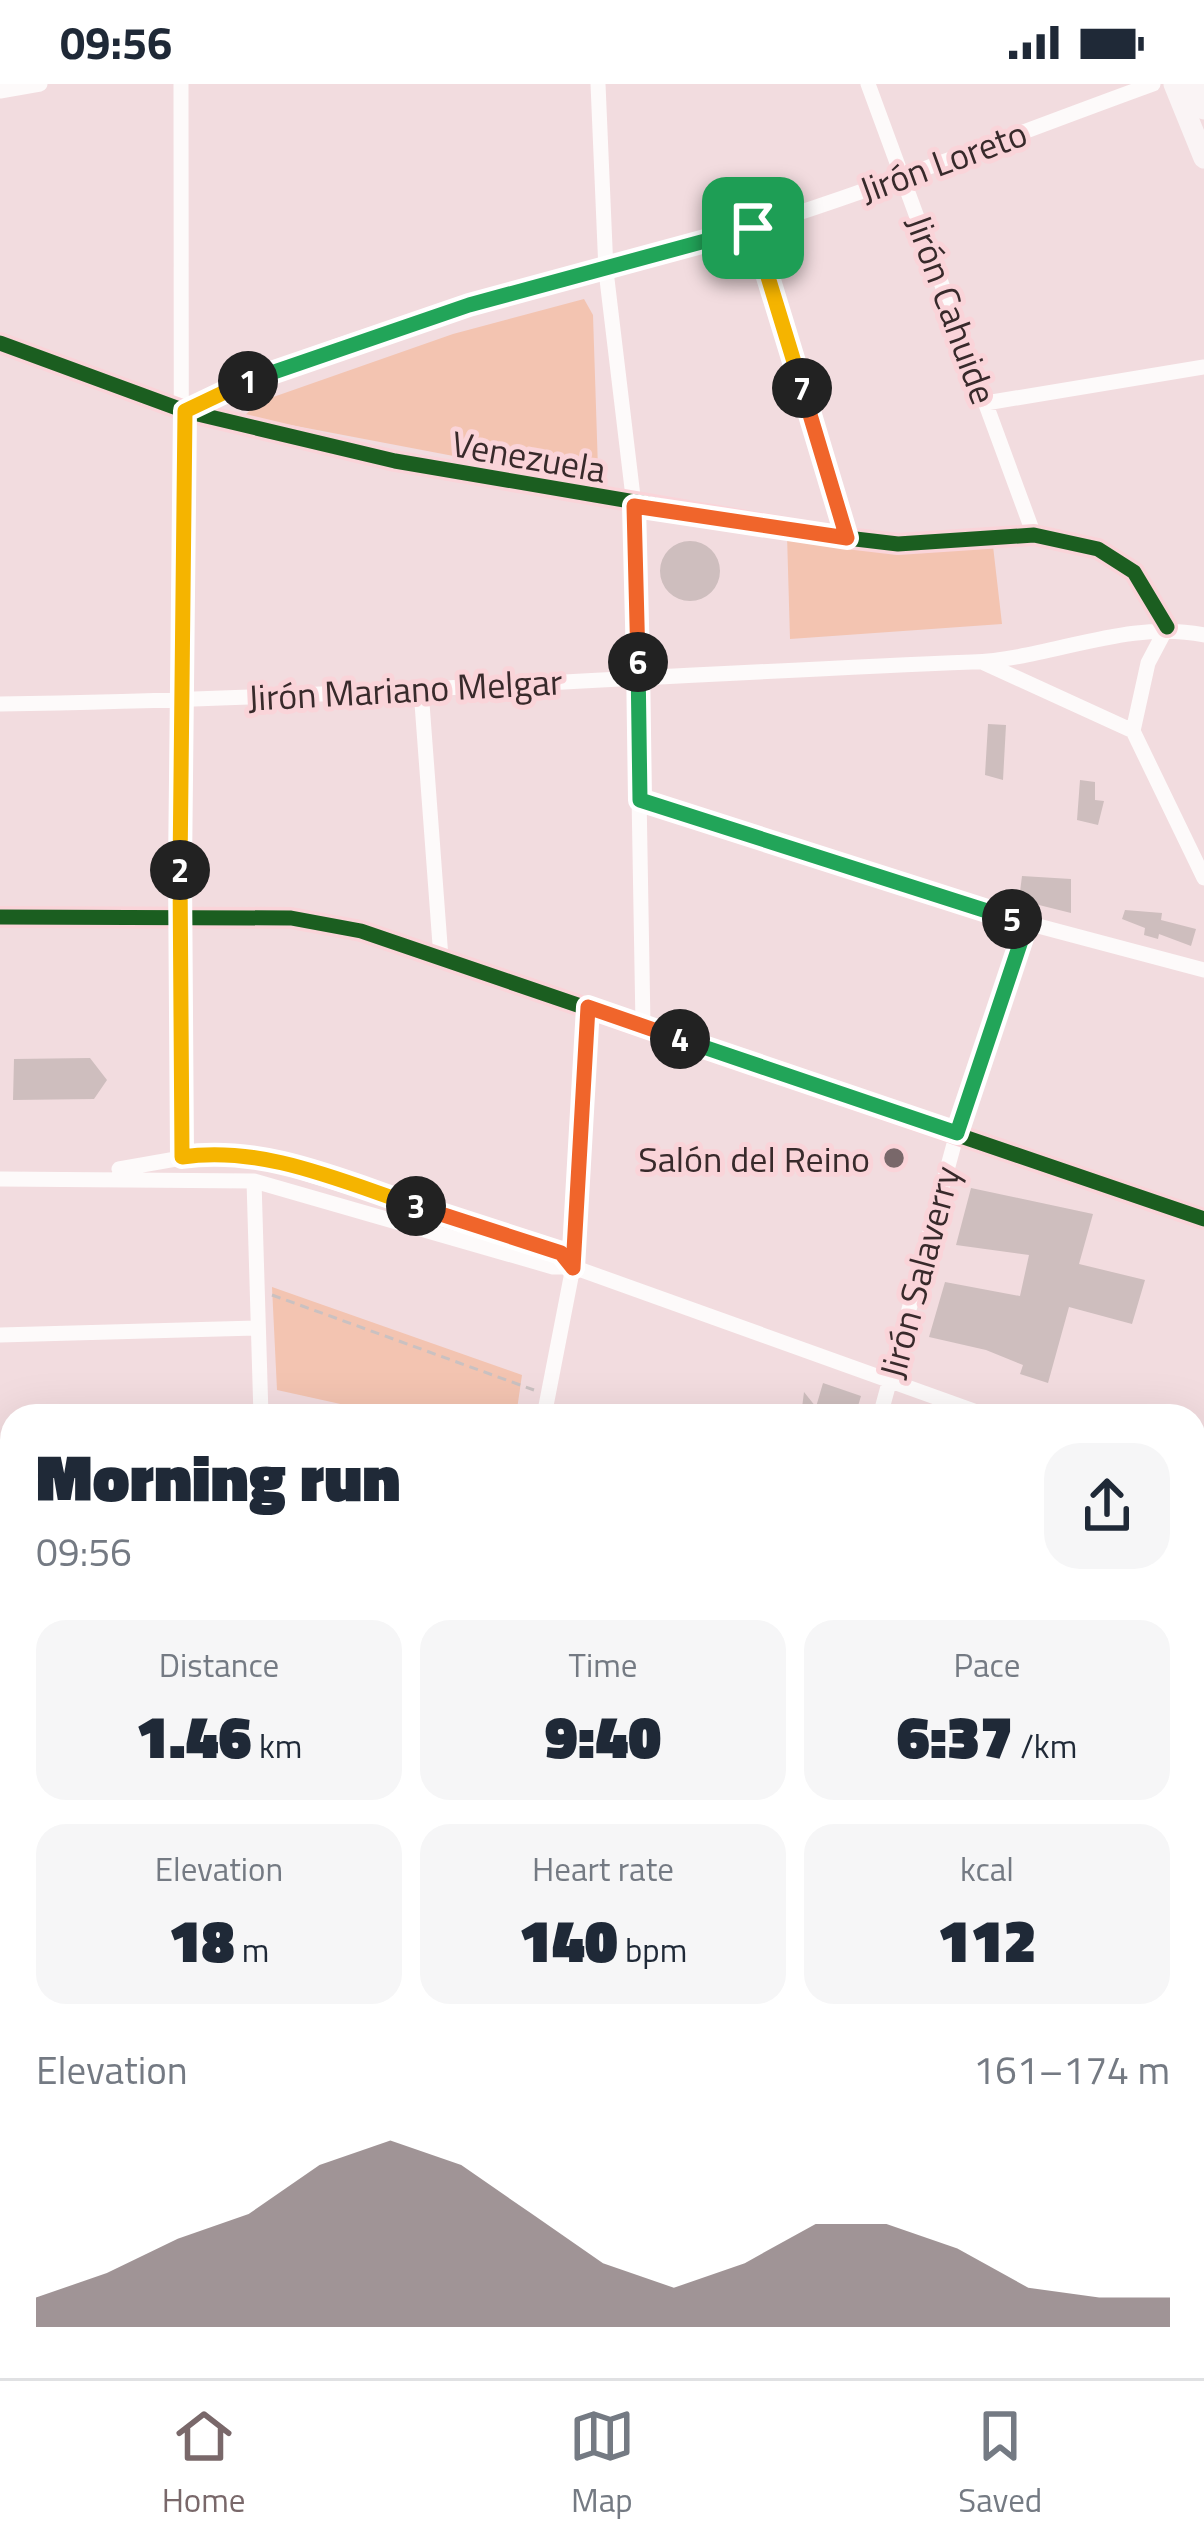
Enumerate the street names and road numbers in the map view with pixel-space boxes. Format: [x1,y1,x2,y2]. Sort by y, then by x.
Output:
street label: Jirón Loreto [852,105,1034,217]
street label: Jirón Cahuide [892,207,1012,411]
street label: Venezuela [448,415,610,497]
street label: Jirón Mariano Melgar [246,653,564,725]
street label: Jirón Salaverry [864,1160,974,1384]

